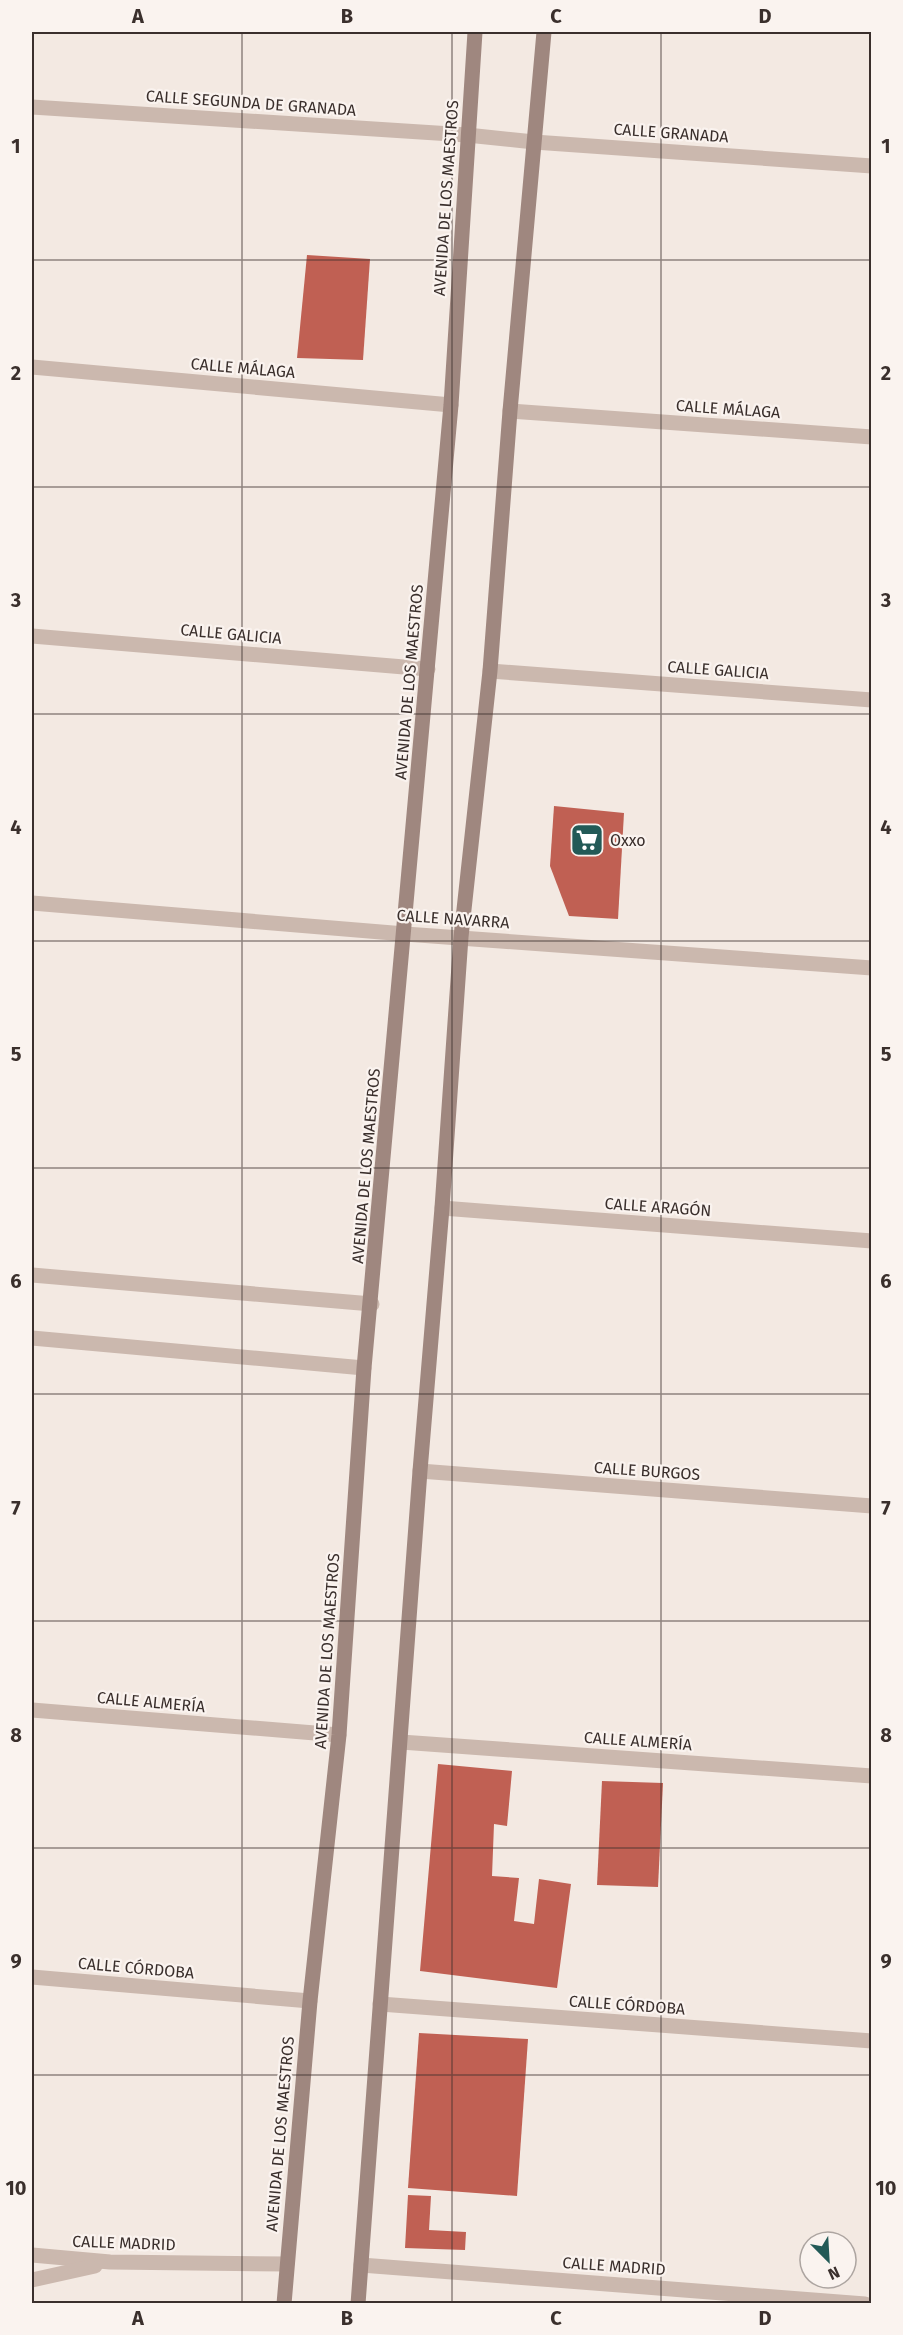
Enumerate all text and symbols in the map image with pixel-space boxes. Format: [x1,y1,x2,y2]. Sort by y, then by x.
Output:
text: A [131,4,145,28]
text: B [341,4,353,28]
text: C [550,4,562,28]
text: D [758,4,772,28]
street label: CALLE SEGUNDA DE GRANADA [145,86,358,120]
street label: AVENIDA DE LOS MAESTROS [430,99,462,296]
street label: CALLE GRANADA [613,120,730,147]
text: 1 [11,134,21,158]
text: 1 [881,134,891,158]
street label: CALLE MÁLAGA [190,353,297,382]
text: 2 [11,361,21,385]
text: 2 [881,361,891,385]
street label: CALLE MÁLAGA [675,395,782,422]
street label: AVENIDA DE LOS MAESTROS [391,583,427,780]
text: 3 [10,588,21,612]
text: 3 [880,588,891,612]
street label: CALLE GALICIA [180,620,283,648]
street label: CALLE GALICIA [667,657,770,683]
text: 4 [10,815,22,839]
text: 4 [880,815,892,839]
supermarket icon: Oxxo [569,822,605,858]
place label: Oxxo [610,831,646,850]
street label: CALLE NAVARRA [396,906,511,932]
text: 5 [11,1042,22,1066]
text: 5 [881,1042,892,1066]
street label: AVENIDA DE LOS MAESTROS [348,1067,384,1264]
street label: CALLE ARAGÓN [604,1193,712,1220]
text: 6 [10,1269,22,1293]
text: 6 [880,1269,892,1293]
street label: CALLE BURGOS [593,1458,701,1484]
text: 7 [11,1496,21,1520]
text: 7 [881,1496,891,1520]
street label: AVENIDA DE LOS MAESTROS [311,1552,343,1749]
street label: CALLE ALMERÍA [96,1687,207,1716]
text: 8 [10,1723,22,1747]
text: 8 [880,1723,892,1747]
street label: CALLE ALMERÍA [583,1727,694,1754]
text: 9 [10,1949,22,1973]
text: 9 [880,1949,892,1973]
street label: CALLE CÓRDOBA [77,1952,196,1983]
street label: CALLE CÓRDOBA [568,1990,687,2019]
street label: AVENIDA DE LOS MAESTROS [262,2035,298,2232]
text: 10 [6,2176,26,2200]
text: 10 [876,2176,896,2200]
north arrow [798,2230,858,2290]
street label: CALLE MADRID [72,2232,176,2254]
street label: CALLE MADRID [562,2253,666,2279]
text: N [825,2262,843,2284]
text: A [131,2306,145,2330]
text: B [341,2306,353,2330]
text: C [550,2306,562,2330]
text: D [758,2306,772,2330]

